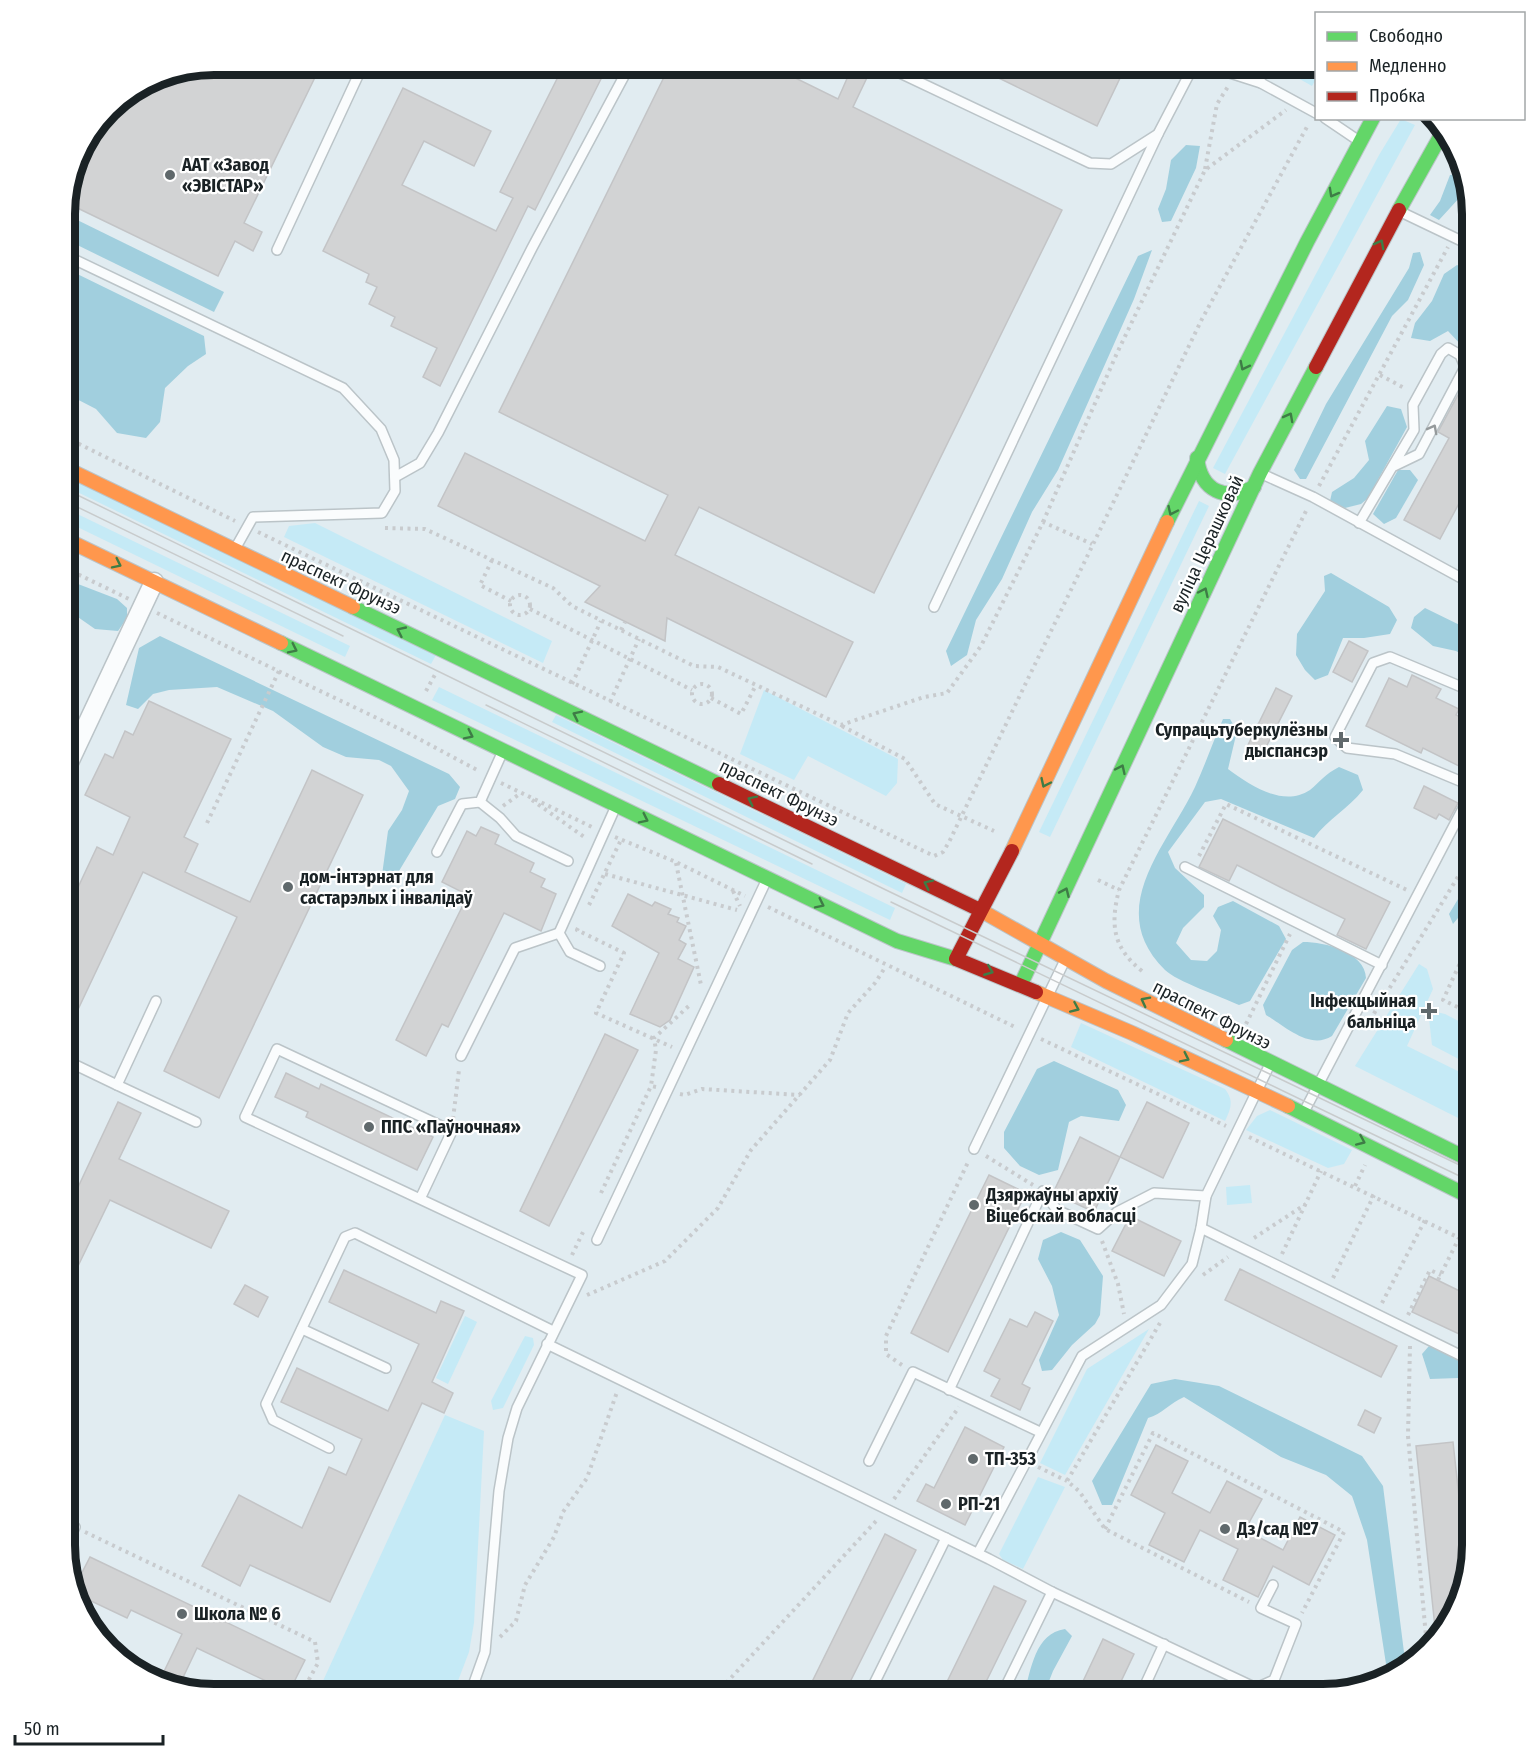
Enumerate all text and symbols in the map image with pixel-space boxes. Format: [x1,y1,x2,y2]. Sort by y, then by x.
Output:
legend [1315,12,1525,120]
text: Свободно [1369,25,1443,47]
text: Медленно [1369,55,1447,77]
text: Пробка [1369,85,1425,107]
place label: ААТ «Завод «ЭВІСТАР» [181,154,269,197]
marker: ААТ «Завод «ЭВІСТАР» [163,168,177,182]
one-way arrow [1329,187,1340,197]
one-way arrow [1373,240,1384,251]
one-way arrow [1239,360,1251,371]
one-way arrow [1282,413,1293,423]
one-way arrow [1426,424,1437,435]
street label: вуліца Церашковай [1166,472,1248,616]
one-way arrow [1168,505,1180,516]
street label: праспект Фрунзэ [278,545,404,619]
one-way arrow [111,557,122,569]
one-way arrow [1197,588,1209,599]
one-way arrow [396,626,407,638]
one-way arrow [287,642,298,654]
one-way arrow [572,711,583,722]
place label: Супрацьтуберкулёзны дыспансэр [1155,719,1328,762]
one-way arrow [462,727,473,739]
marker: Супрацьтуберкулёзны дыспансэр [1332,731,1350,749]
street label: праспект Фрунзэ [716,755,842,831]
one-way arrow [1113,764,1125,775]
one-way arrow [1041,776,1053,787]
one-way arrow [748,795,759,807]
one-way arrow [638,812,649,824]
place label: дом-інтэрнат для састарэлых і інвалідаў [299,866,473,909]
marker: дом-інтэрнат для састарэлых і інвалідаў [281,880,295,894]
one-way arrow [923,880,934,892]
one-way arrow [1058,887,1070,898]
one-way arrow [813,897,824,909]
one-way arrow [983,964,994,977]
street label: праспект Фрунзэ [1149,976,1275,1054]
place label: Інфекцыйная бальніца [1310,990,1416,1033]
one-way arrow [1140,997,1151,1009]
one-way arrow [1069,1000,1080,1012]
marker: Інфекцыйная бальніца [1420,1002,1438,1020]
one-way arrow [1178,1051,1189,1063]
place label: ППС «Паўночная» [381,1116,521,1138]
marker: ППС «Паўночная» [362,1120,376,1134]
one-way arrow [1355,1134,1366,1146]
place label: Дзяржаўны архіў Віцебскай вобласці [985,1184,1136,1227]
marker: Дзяржаўны архіў Віцебскай вобласці [967,1198,981,1212]
place label: ТП-353 [985,1448,1036,1470]
marker: ТП-353 [966,1452,980,1466]
place label: РП-21 [958,1493,1000,1515]
marker: РП-21 [939,1497,953,1511]
place label: Дз/сад №7 [1236,1518,1319,1540]
marker: Дз/сад №7 [1218,1522,1232,1536]
place label: Школа № 6 [194,1603,281,1625]
marker: Школа № 6 [175,1607,189,1621]
scale bar [15,1708,164,1746]
text: 50 m [24,1718,60,1740]

